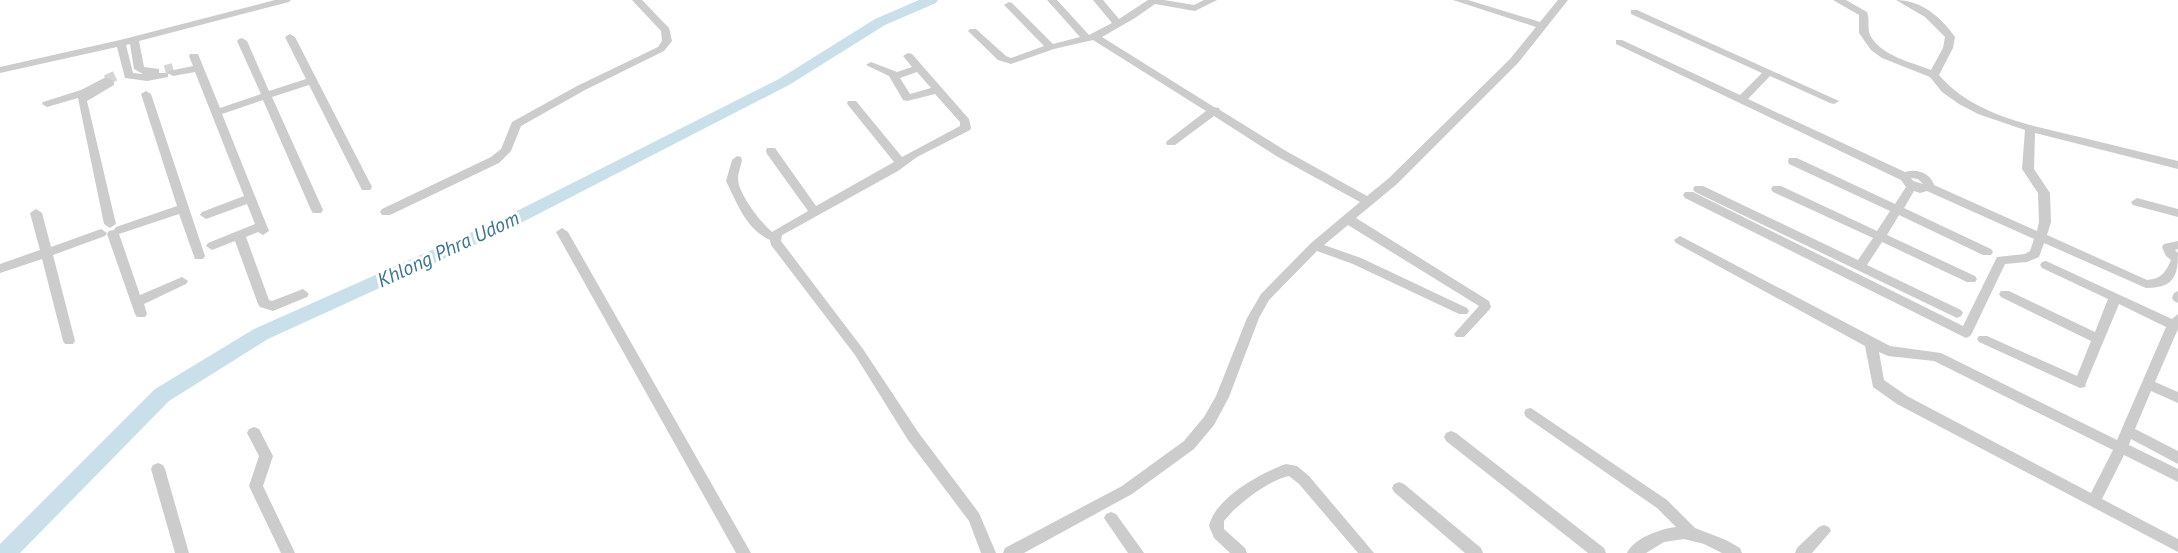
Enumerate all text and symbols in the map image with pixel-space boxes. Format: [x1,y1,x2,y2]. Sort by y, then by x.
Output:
water label: Khlong Phra Udom [373,205,523,293]

